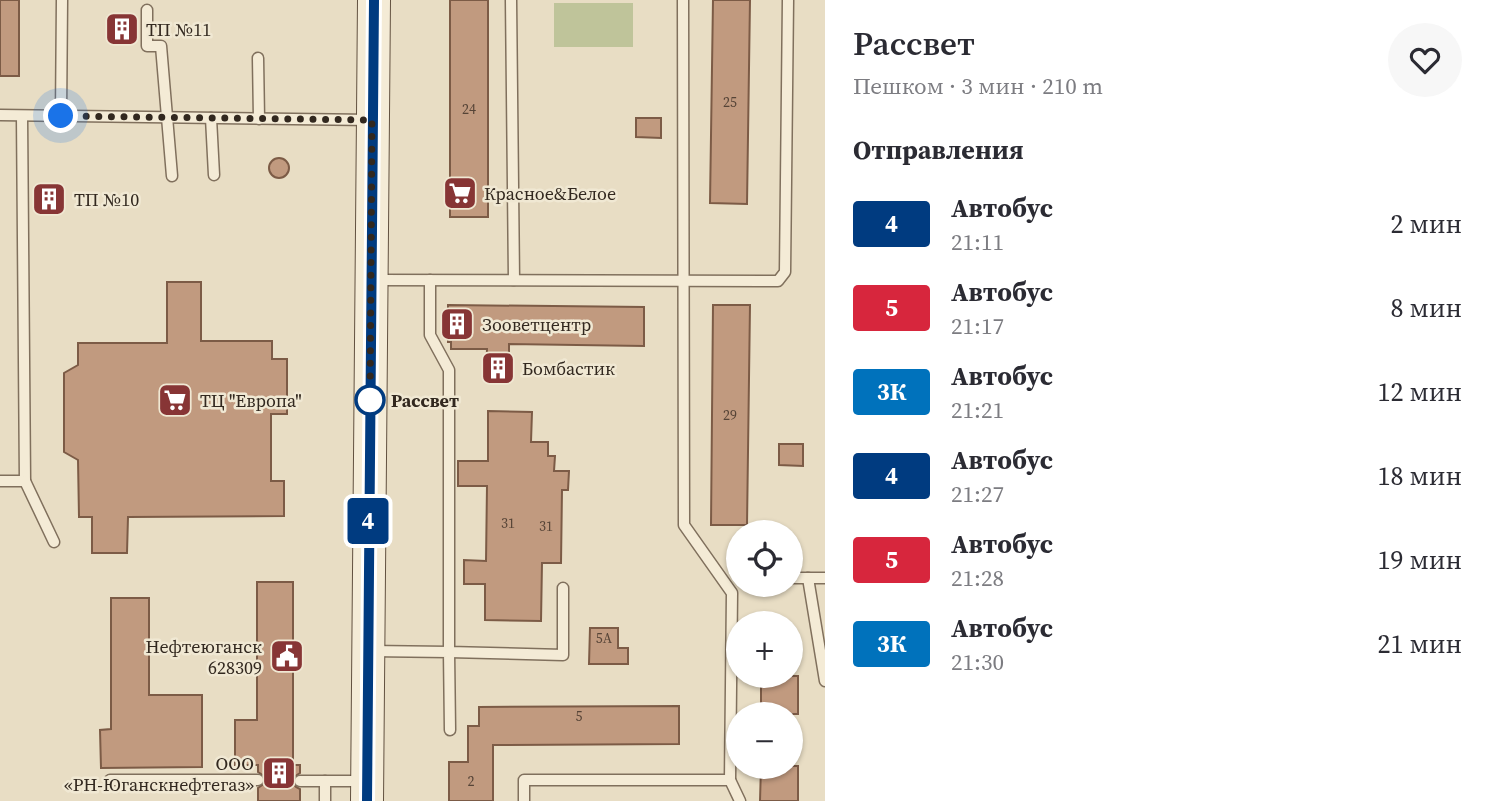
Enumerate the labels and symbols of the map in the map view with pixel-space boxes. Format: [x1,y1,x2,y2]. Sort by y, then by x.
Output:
building icon: ТП №11 [103,10,141,48]
place label: ТП №11 [146,17,211,42]
house number: 25 [723,92,737,112]
your location [43,98,78,133]
house number: 24 [462,99,476,119]
supermarket icon: Красное&Белое [441,174,479,212]
building icon: ТП №10 [30,180,68,218]
place label: Красное&Белое [484,181,616,206]
place label: ТП №10 [74,187,139,212]
building icon: Зооветцентр [438,305,476,343]
place label: Зооветцентр [482,312,591,337]
building icon: Бомбастик [479,349,517,387]
place label: Бомбастик [522,356,615,381]
supermarket icon: ТЦ "Европа" [156,381,194,419]
marker: Рассвет [355,385,385,415]
place label: ТЦ "Европа" [200,388,302,413]
place label: Рассвет [391,388,459,413]
house number: 29 [723,405,737,425]
line badge: 4 [345,498,391,544]
house number: 31 [501,513,515,533]
house number: 31 [539,516,553,536]
house number: 5А [596,628,613,648]
place label: Нефтеюганск 628309 [146,634,262,680]
public building icon: Нефтеюганск 628309 [268,637,306,675]
house number: 5 [576,706,583,726]
place label: ООО «РН-Юганскнефтегаз» [64,751,254,797]
building icon: ООО «РН-Юганскнефтегаз» [260,754,298,792]
house number: 2 [468,771,475,791]

